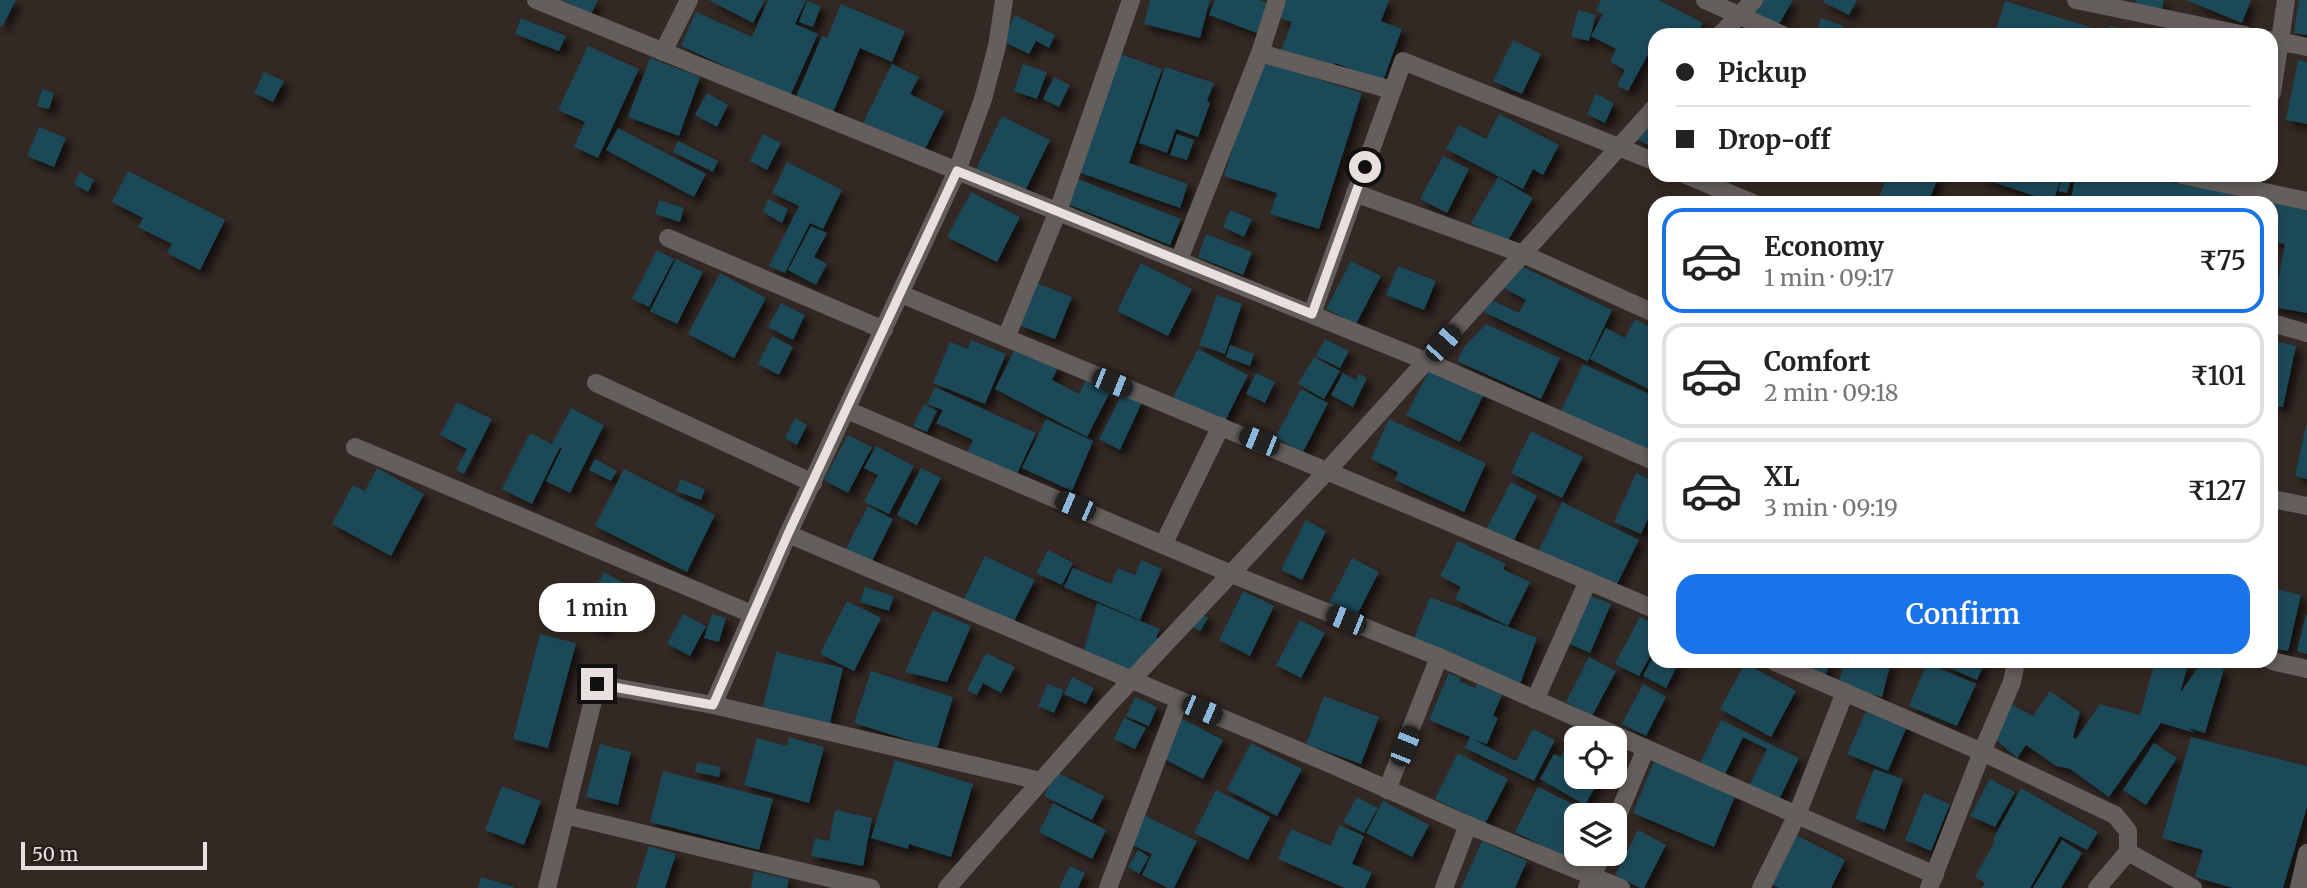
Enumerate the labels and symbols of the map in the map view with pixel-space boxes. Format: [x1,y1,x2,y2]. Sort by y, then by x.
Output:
route start [1349,151,1381,183]
car [1422,320,1465,366]
car [1089,365,1136,401]
car [1236,423,1283,459]
car [1052,488,1099,524]
callout: 1 min [539,582,655,632]
car [1323,602,1370,638]
route end [581,668,613,700]
car [1179,692,1226,728]
car [1388,723,1423,769]
scale bar [21,839,206,871]

